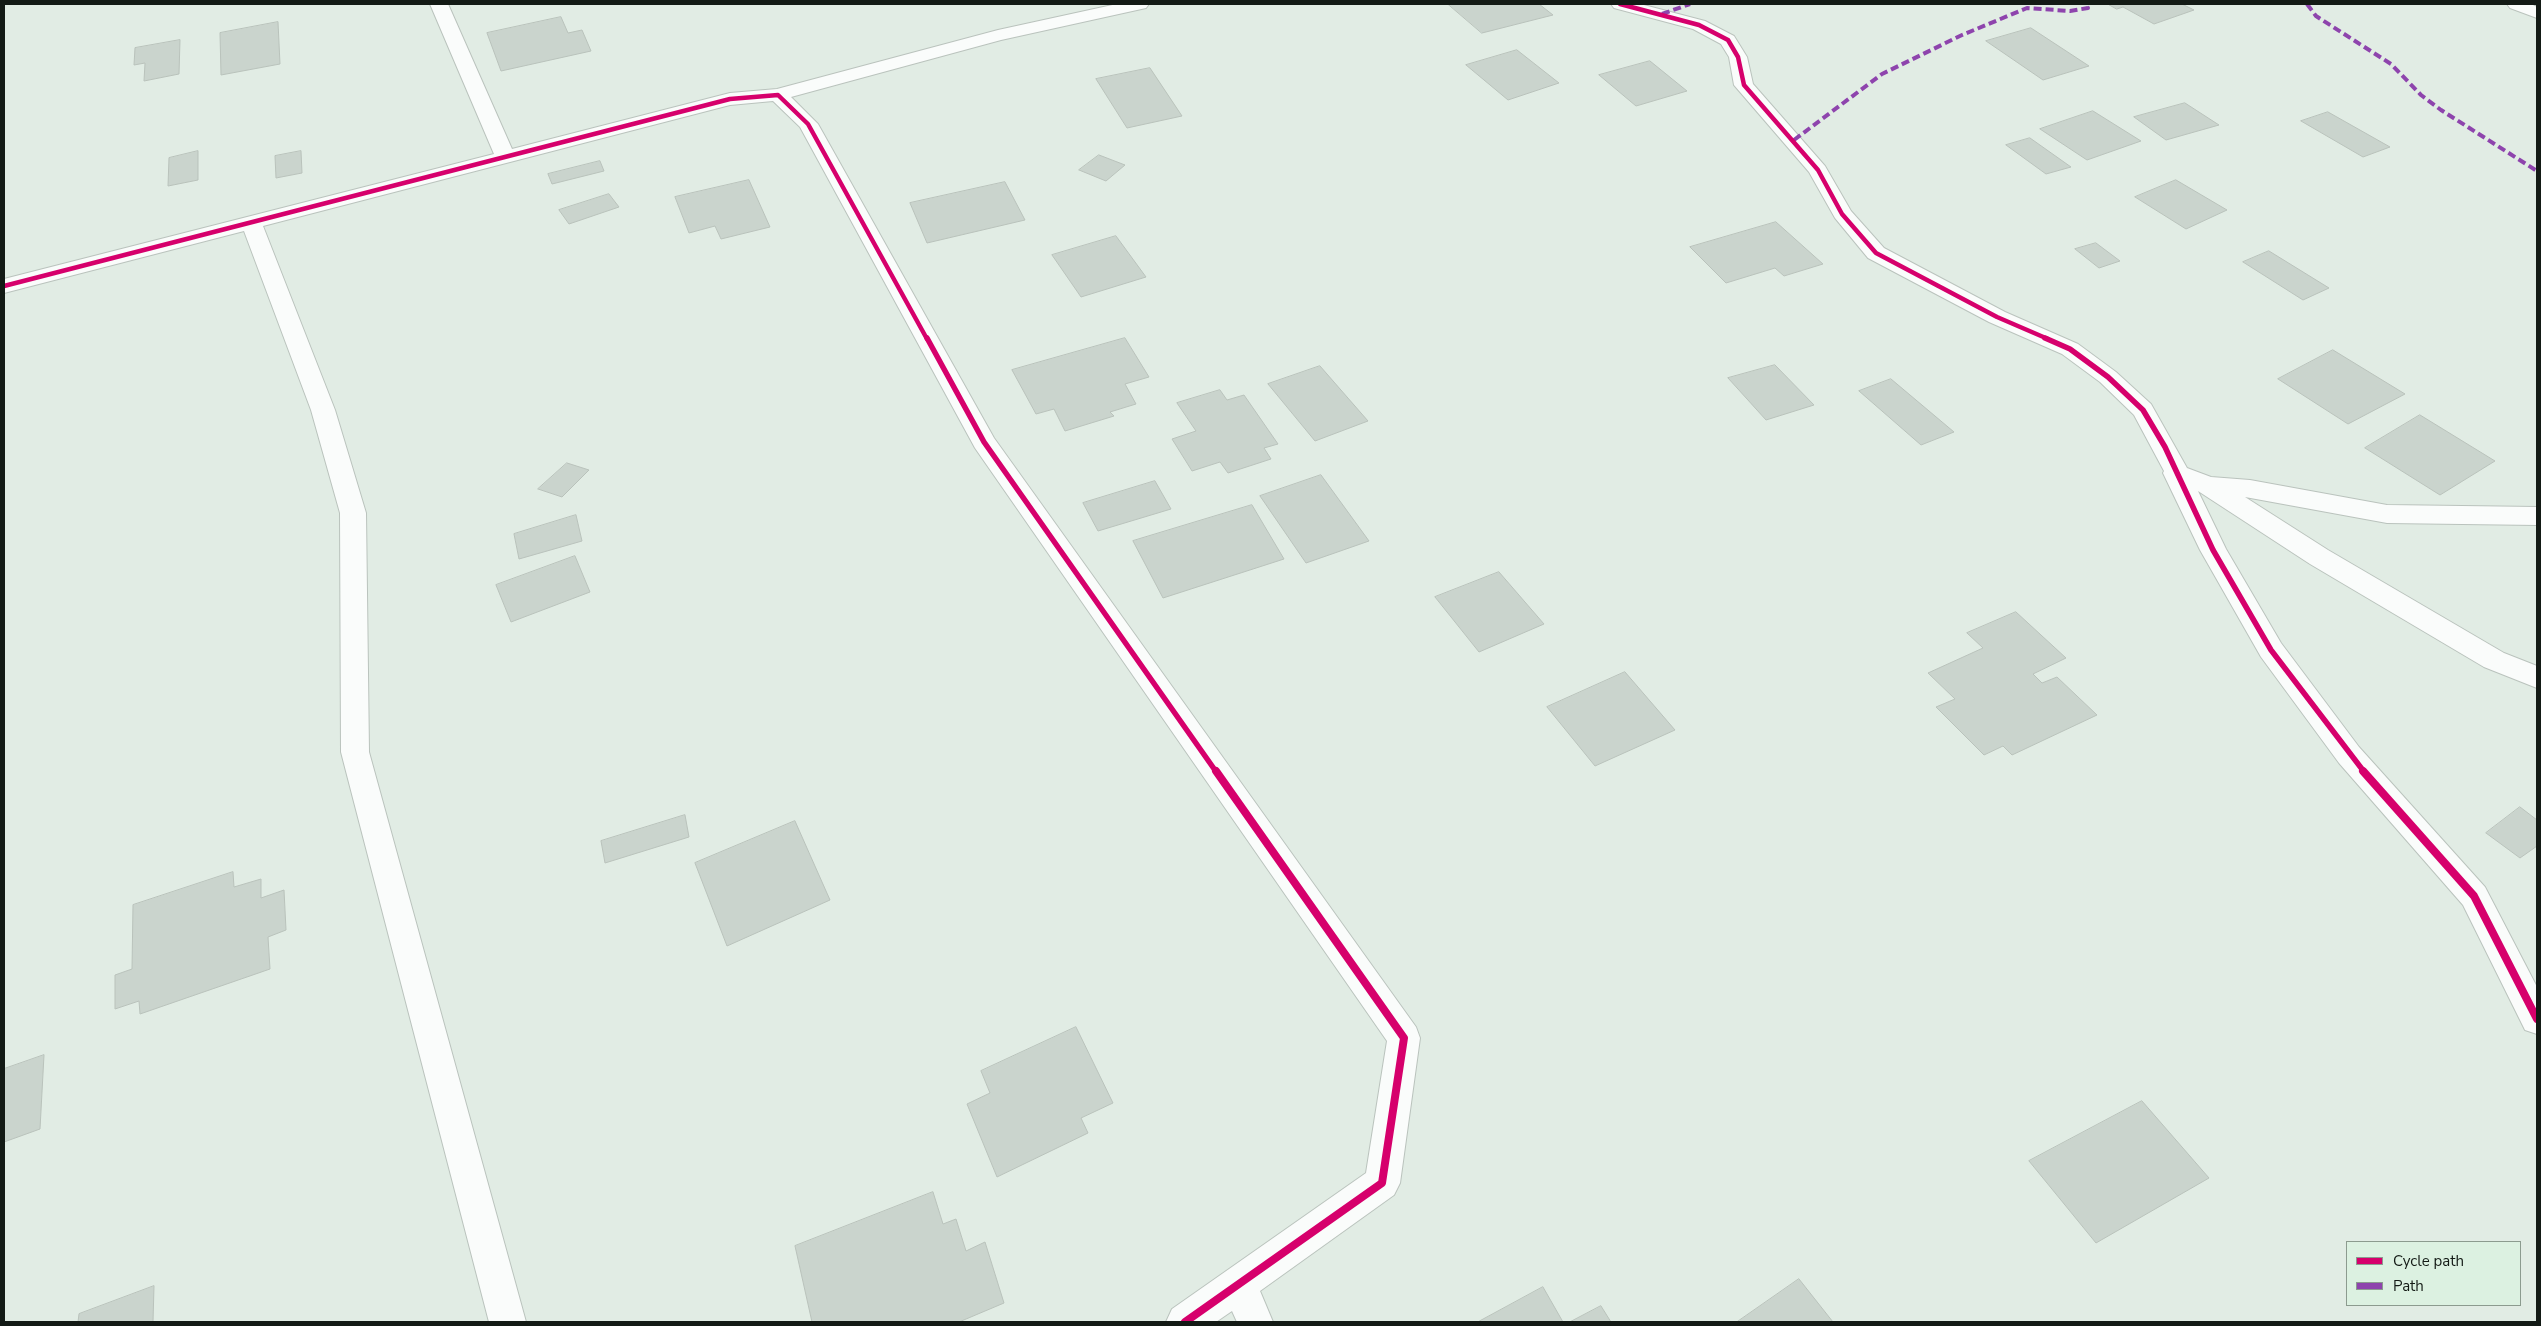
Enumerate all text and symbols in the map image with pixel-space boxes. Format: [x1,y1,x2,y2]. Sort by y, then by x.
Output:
legend [2346,1241,2521,1306]
text: Cycle path [2393,1251,2464,1271]
text: Path [2393,1276,2424,1296]

